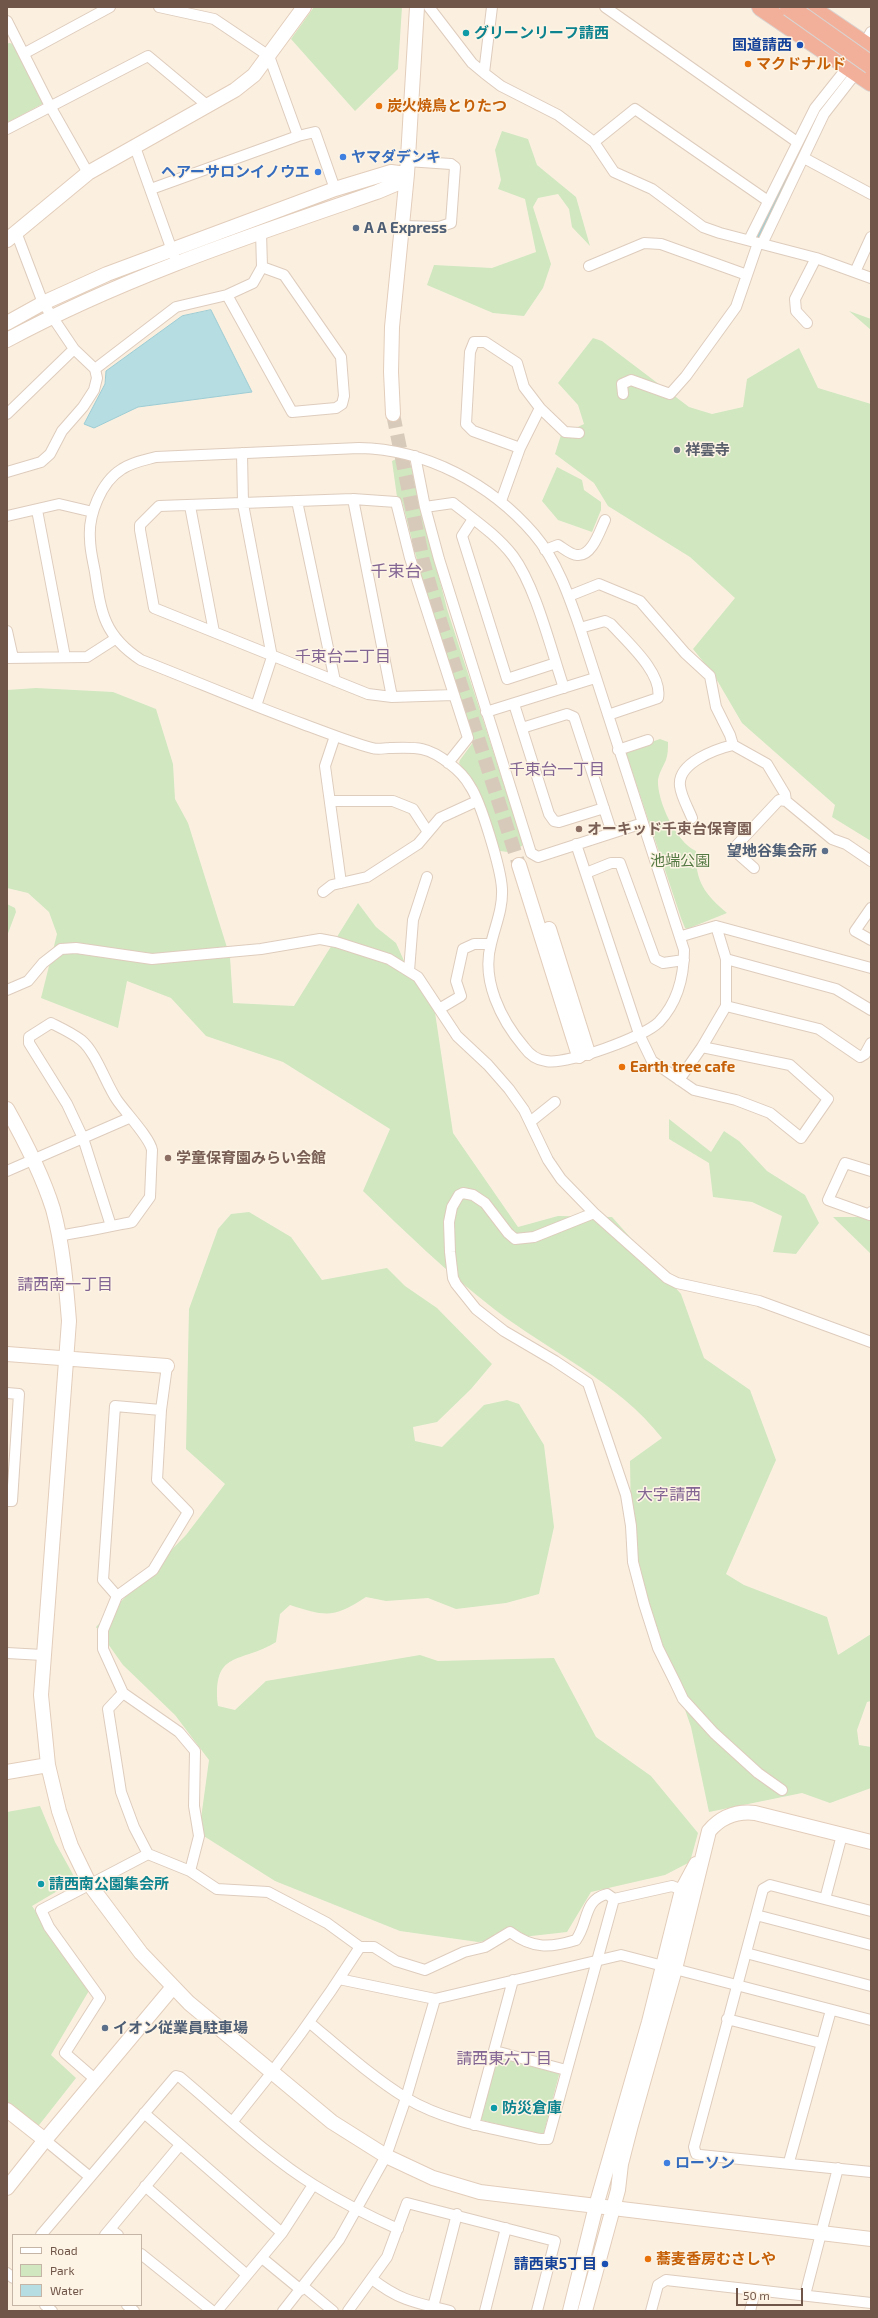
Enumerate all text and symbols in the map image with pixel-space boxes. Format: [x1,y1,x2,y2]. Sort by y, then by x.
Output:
place label: グリーンリーフ請西 [474,24,609,42]
marker: グリーンリーフ請西 [461,28,471,38]
place label: 国道請西 [732,36,792,54]
marker: 国道請西 [795,40,805,50]
place label: マクドナルド [756,55,846,73]
marker: マクドナルド [743,59,753,69]
place label: 炭火焼鳥とりたつ [387,97,507,115]
marker: 炭火焼鳥とりたつ [374,101,384,111]
place label: ヤマダデンキ [351,148,441,166]
marker: ヤマダデンキ [338,152,348,162]
place label: ヘアーサロンイノウエ [161,163,310,181]
marker: ヘアーサロンイノウエ [313,167,323,177]
place label: A A Express [364,219,447,237]
marker: A A Express [351,223,361,233]
place label: 祥雲寺 [685,441,730,459]
marker: 祥雲寺 [672,445,682,455]
district label: 千束台 [371,561,421,581]
district label: 千束台二丁目 [295,647,391,667]
district label: 千束台一丁目 [509,760,605,780]
place label: オーキッド千束台保育園 [587,820,752,838]
marker: オーキッド千束台保育園 [574,824,584,834]
place label: 望地谷集会所 [727,842,817,860]
marker: 望地谷集会所 [820,846,830,856]
park label: 池端公園 [650,852,710,870]
place label: Earth tree cafe [630,1058,735,1076]
marker: Earth tree cafe [617,1062,627,1072]
place label: 学童保育園みらい会館 [176,1149,326,1167]
marker: 学童保育園みらい会館 [163,1153,173,1163]
district label: 請西南一丁目 [17,1275,113,1295]
district label: 大字請西 [637,1485,701,1505]
place label: 請西南公園集会所 [49,1875,169,1893]
marker: 請西南公園集会所 [36,1879,46,1889]
place label: イオン従業員駐車場 [113,2019,248,2037]
marker: イオン従業員駐車場 [100,2023,110,2033]
district label: 請西東六丁目 [456,2049,552,2069]
place label: 防災倉庫 [502,2099,562,2117]
marker: 防災倉庫 [489,2103,499,2113]
place label: ローソン [675,2154,735,2172]
marker: ローソン [662,2158,672,2168]
legend [12,2234,142,2306]
text: Road [50,2243,78,2257]
place label: 蕎麦香房むさしや [656,2250,776,2268]
marker: 蕎麦香房むさしや [643,2254,653,2264]
place label: 請西東5丁目 [514,2255,597,2273]
marker: 請西東5丁目 [600,2259,610,2269]
text: Park [50,2263,75,2277]
scale bar [738,2280,805,2306]
text: Water [50,2283,84,2297]
text: 50 m [743,2288,770,2302]

